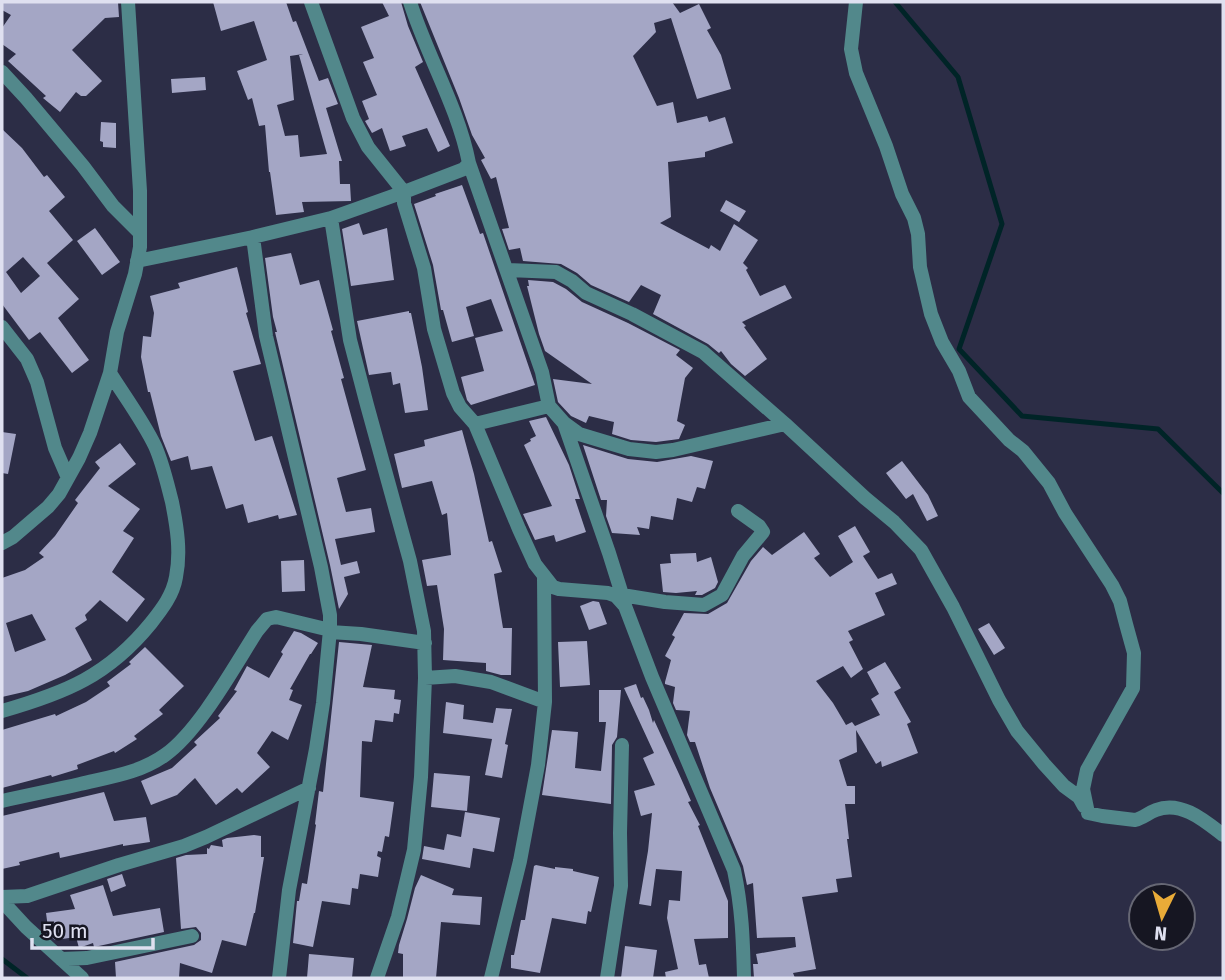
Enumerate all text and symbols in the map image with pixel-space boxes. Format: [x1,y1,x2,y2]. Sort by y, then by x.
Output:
north arrow [1127,882,1197,952]
scale bar [32,906,152,950]
text: 50 m [42,918,88,944]
text: N [1153,921,1168,945]

